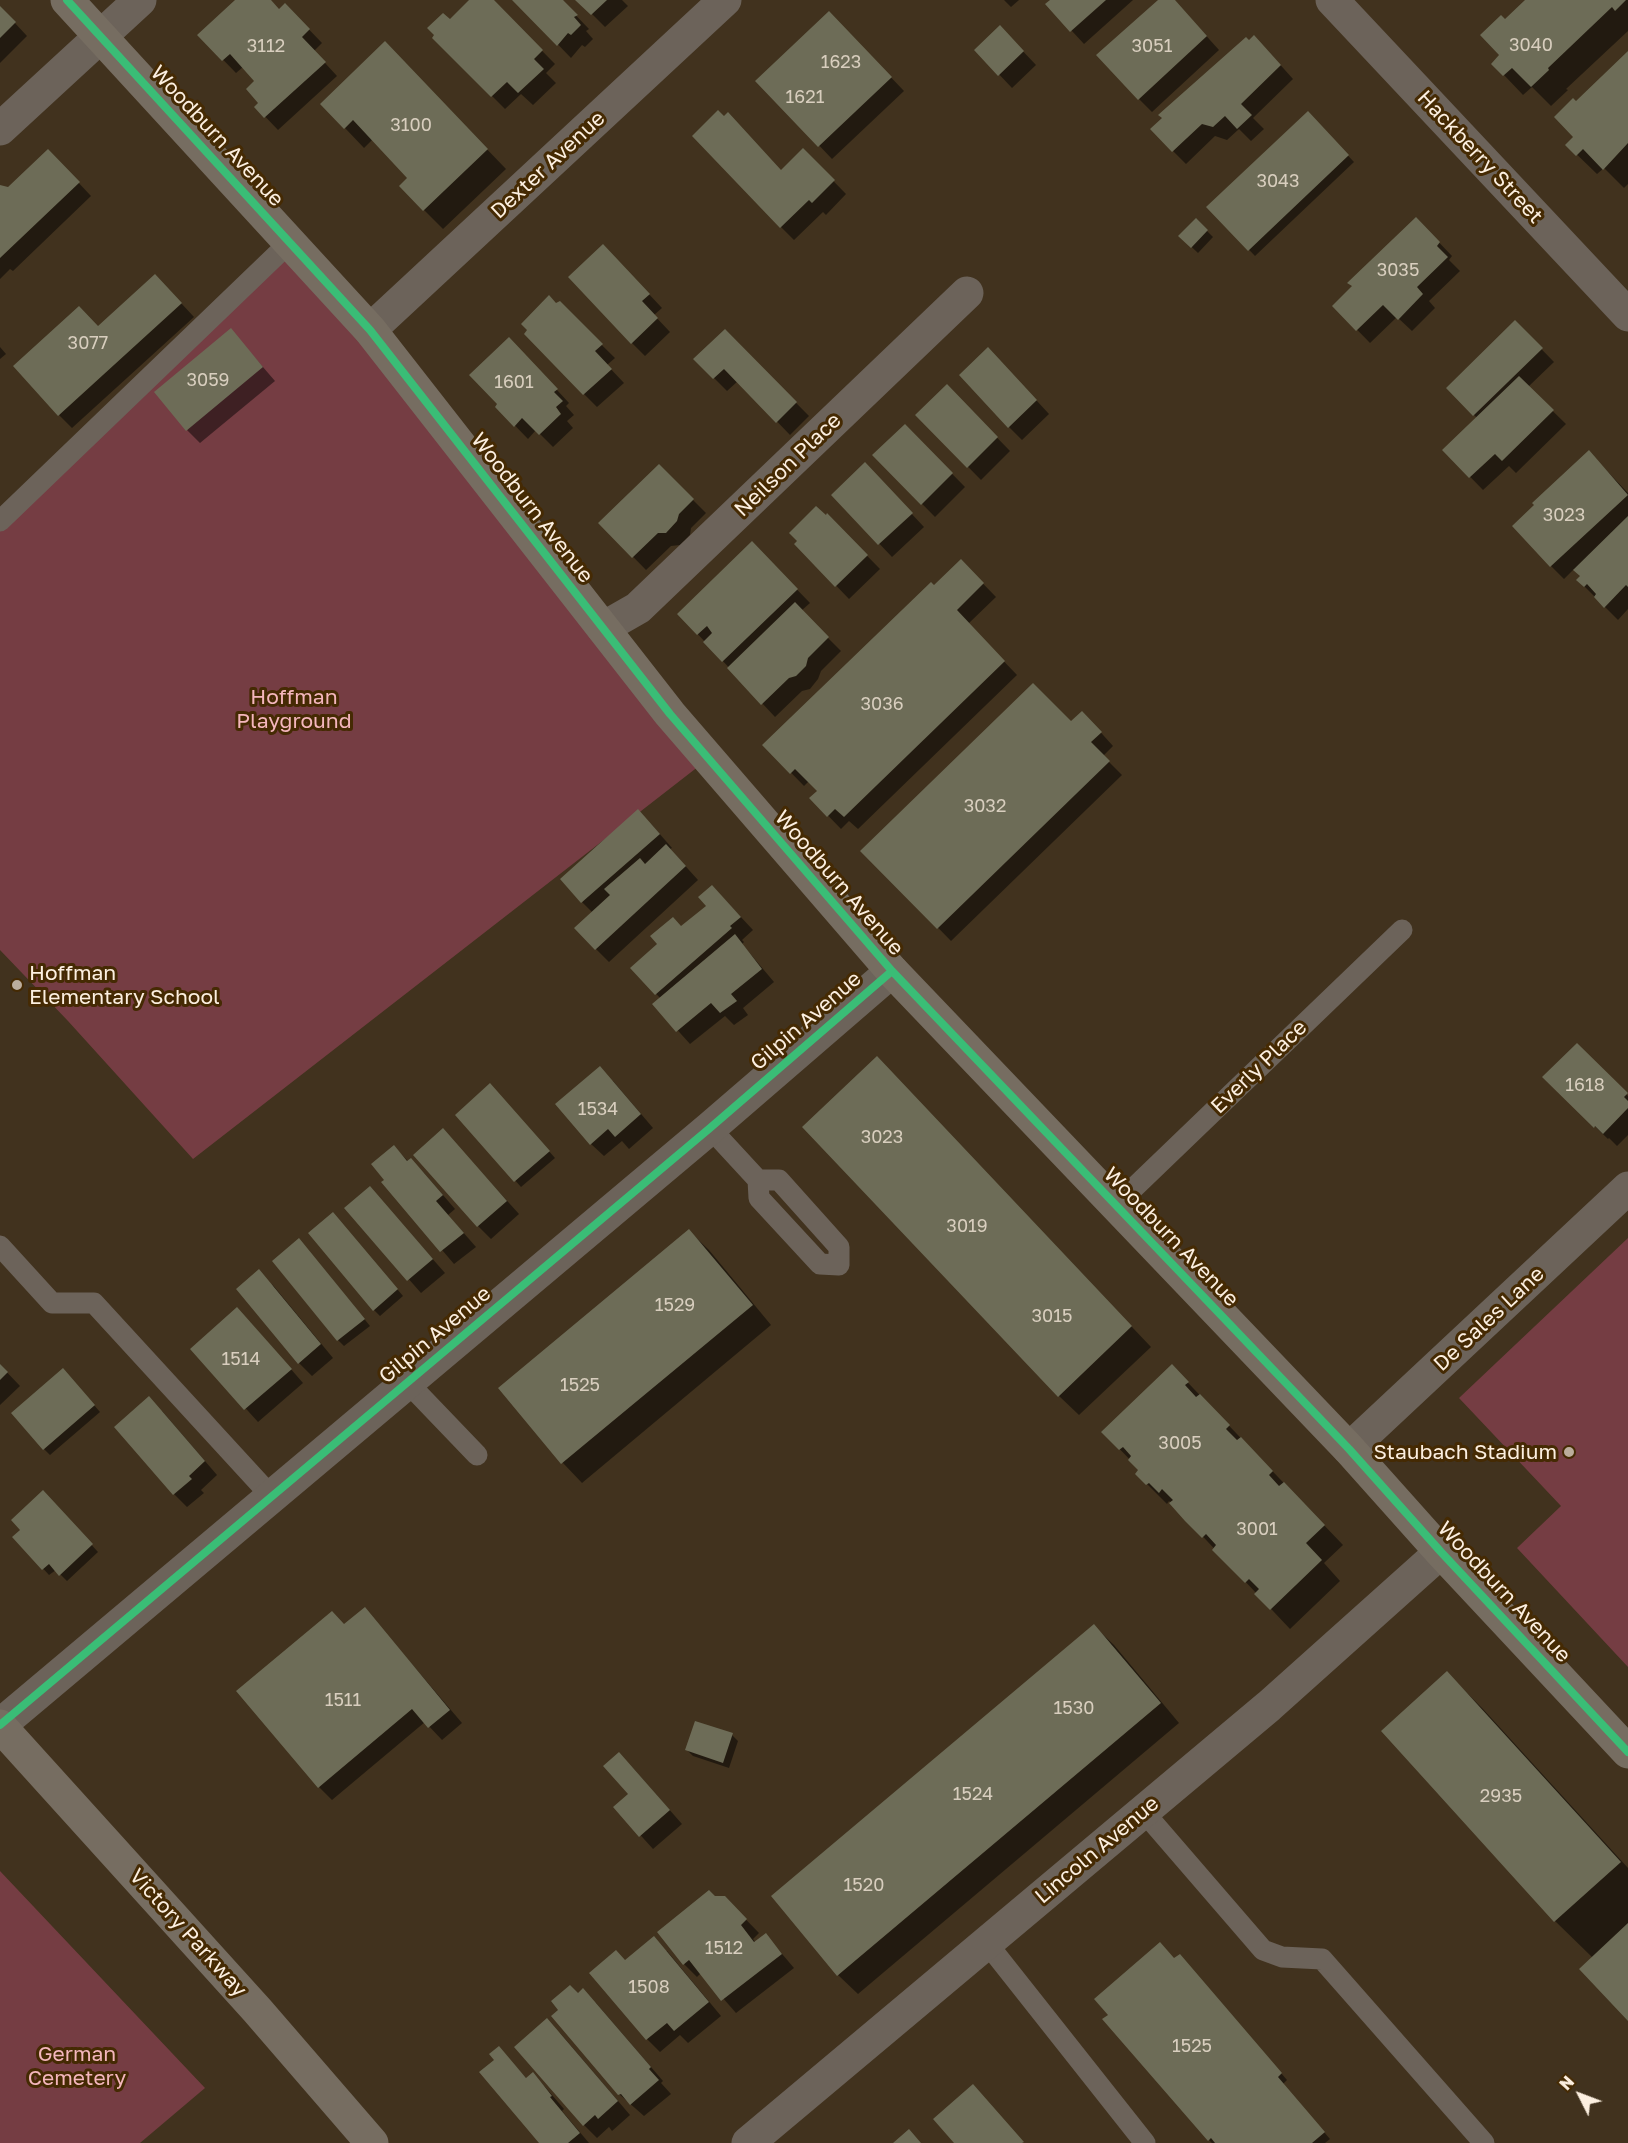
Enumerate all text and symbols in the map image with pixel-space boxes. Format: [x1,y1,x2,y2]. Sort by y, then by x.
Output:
house number: 3040 [1509,34,1553,56]
house number: 3112 [247,35,285,57]
house number: 3051 [1132,35,1172,57]
house number: 1623 [821,51,861,73]
street label: Woodburn Avenue [145,60,289,212]
street label: Hackberry Street [1412,85,1548,229]
house number: 1621 [786,86,824,108]
street label: Dexter Avenue [486,106,610,224]
house number: 3100 [390,114,432,136]
house number: 3043 [1256,170,1300,192]
house number: 3035 [1377,259,1419,281]
house number: 3077 [68,332,108,354]
house number: 3059 [186,369,230,391]
house number: 1601 [494,371,534,393]
street label: Neilson Place [729,408,847,522]
street label: Woodburn Avenue [466,428,598,588]
house number: 3023 [1543,504,1585,526]
park label: Hoffman Playground [236,684,352,734]
house number: 3036 [860,693,904,715]
house number: 3032 [964,795,1006,817]
street label: Woodburn Avenue [769,805,909,961]
place label: Hoffman Elementary School [29,960,220,1010]
street label: Gilpin Avenue [746,966,866,1076]
marker: Hoffman Elementary School [10,978,24,992]
street label: Everly Place [1206,1015,1312,1119]
house number: 1618 [1565,1074,1605,1096]
house number: 1534 [578,1098,618,1120]
house number: 3023 [861,1126,903,1148]
street label: Woodburn Avenue [1098,1162,1244,1312]
house number: 3019 [946,1215,988,1237]
street label: De Sales Lane [1429,1261,1549,1377]
street label: Gilpin Avenue [374,1281,496,1389]
house number: 1529 [655,1294,695,1316]
house number: 3015 [1032,1305,1072,1327]
house number: 1514 [222,1348,260,1370]
house number: 1525 [560,1374,600,1396]
house number: 3005 [1158,1432,1202,1454]
place label: Staubach Stadium [1374,1439,1557,1465]
marker: Staubach Stadium [1562,1445,1576,1459]
street label: Woodburn Avenue [1432,1516,1576,1668]
house number: 3001 [1236,1518,1278,1540]
house number: 1511 [325,1689,361,1711]
house number: 1530 [1054,1697,1094,1719]
house number: 1524 [953,1783,993,1805]
house number: 2935 [1480,1785,1522,1807]
street label: Lincoln Avenue [1030,1791,1164,1909]
street label: Victory Parkway [124,1864,252,2002]
house number: 1520 [844,1874,884,1896]
house number: 1512 [705,1937,743,1959]
house number: 1508 [628,1976,670,1998]
house number: 1525 [1172,2035,1212,2057]
park label: German Cemetery [28,2041,126,2091]
north arrow [1550,2065,1610,2125]
text: N [1555,2072,1578,2094]

